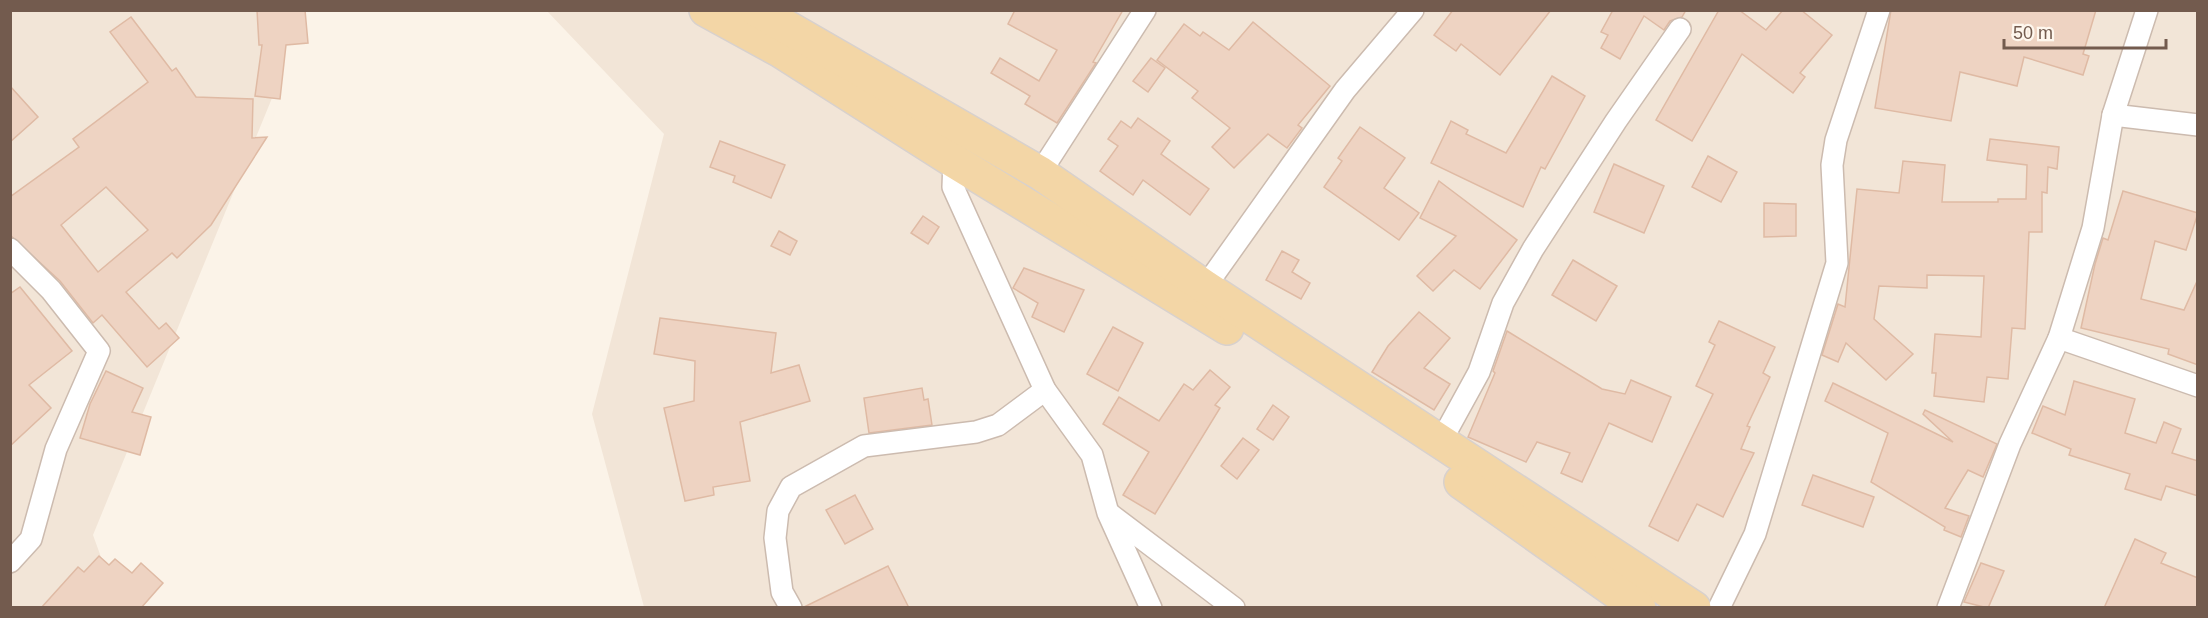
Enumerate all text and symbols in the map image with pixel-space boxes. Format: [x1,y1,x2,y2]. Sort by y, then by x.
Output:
scale bar [2004,12,2166,50]
text: 50 m [2013,23,2053,43]

